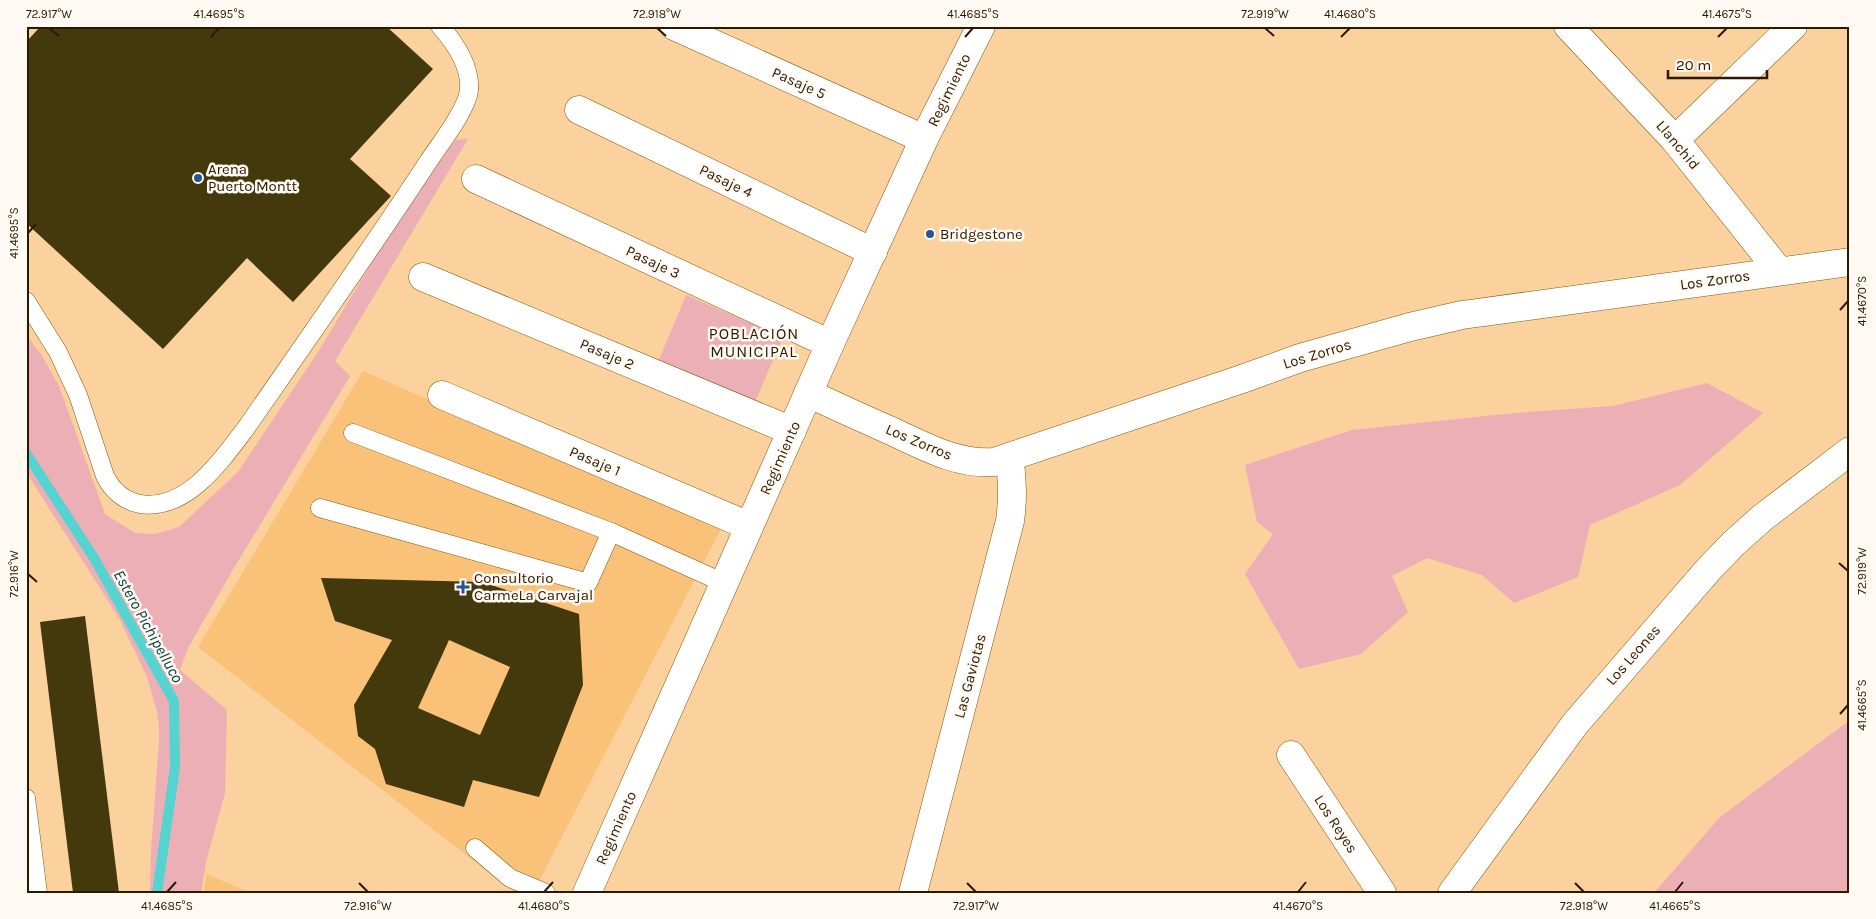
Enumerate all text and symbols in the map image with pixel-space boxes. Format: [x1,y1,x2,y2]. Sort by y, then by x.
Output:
text: 72.917°W [26,7,72,21]
text: 41.4695°S [193,7,245,21]
text: 72.918°W [633,7,681,21]
text: 41.4685°S [947,7,999,21]
text: 72.919°W [1241,7,1289,21]
text: 41.4680°S [1324,7,1376,21]
text: 41.4675°S [1702,7,1752,21]
scale bar [1668,48,1767,80]
street label: Regimiento [924,51,974,129]
text: 20 m [1676,56,1711,74]
street label: Pasaje 5 [769,63,829,103]
street label: Llanchid [1652,117,1704,173]
place label: Arena Puerto Montt [208,160,298,195]
street label: Pasaje 4 [696,160,756,202]
marker: Arena Puerto Montt [192,172,204,184]
text: 41.4695°S [7,207,21,259]
place label: Bridgestone [940,225,1023,243]
marker: Bridgestone [924,228,936,240]
street label: Pasaje 3 [623,242,683,282]
street label: Los Zorros [1679,266,1751,294]
text: 41.4670°S [1855,276,1869,326]
district label: POBLACIÓN MUNICIPAL [709,324,799,361]
street label: Pasaje 2 [577,335,637,373]
street label: Los Zorros [1281,335,1353,373]
street label: Regimiento [756,418,804,498]
street label: Los Zorros [883,420,955,464]
street label: Pasaje 1 [567,442,623,480]
text: 72.919°W [1855,547,1869,595]
text: 72.916°W [7,550,21,598]
water label: Estero Pichipelluco [110,567,187,686]
place label: Consultorio CarmeLa Carvajal [474,569,593,604]
marker: Consultorio CarmeLa Carvajal [456,580,470,594]
street label: Los Leones [1602,621,1664,689]
street label: Las Gaviotas [950,632,990,720]
text: 41.4665°S [1855,679,1869,731]
street label: Regimiento [592,788,640,868]
street label: Los Reyes [1310,791,1362,857]
text: 41.4685°S [141,899,193,913]
text: 72.916°W [344,899,392,913]
text: 41.4680°S [518,899,570,913]
text: 72.917°W [953,899,999,913]
text: 41.4670°S [1273,899,1323,913]
text: 72.918°W [1560,899,1608,913]
text: 41.4665°S [1649,899,1701,913]

